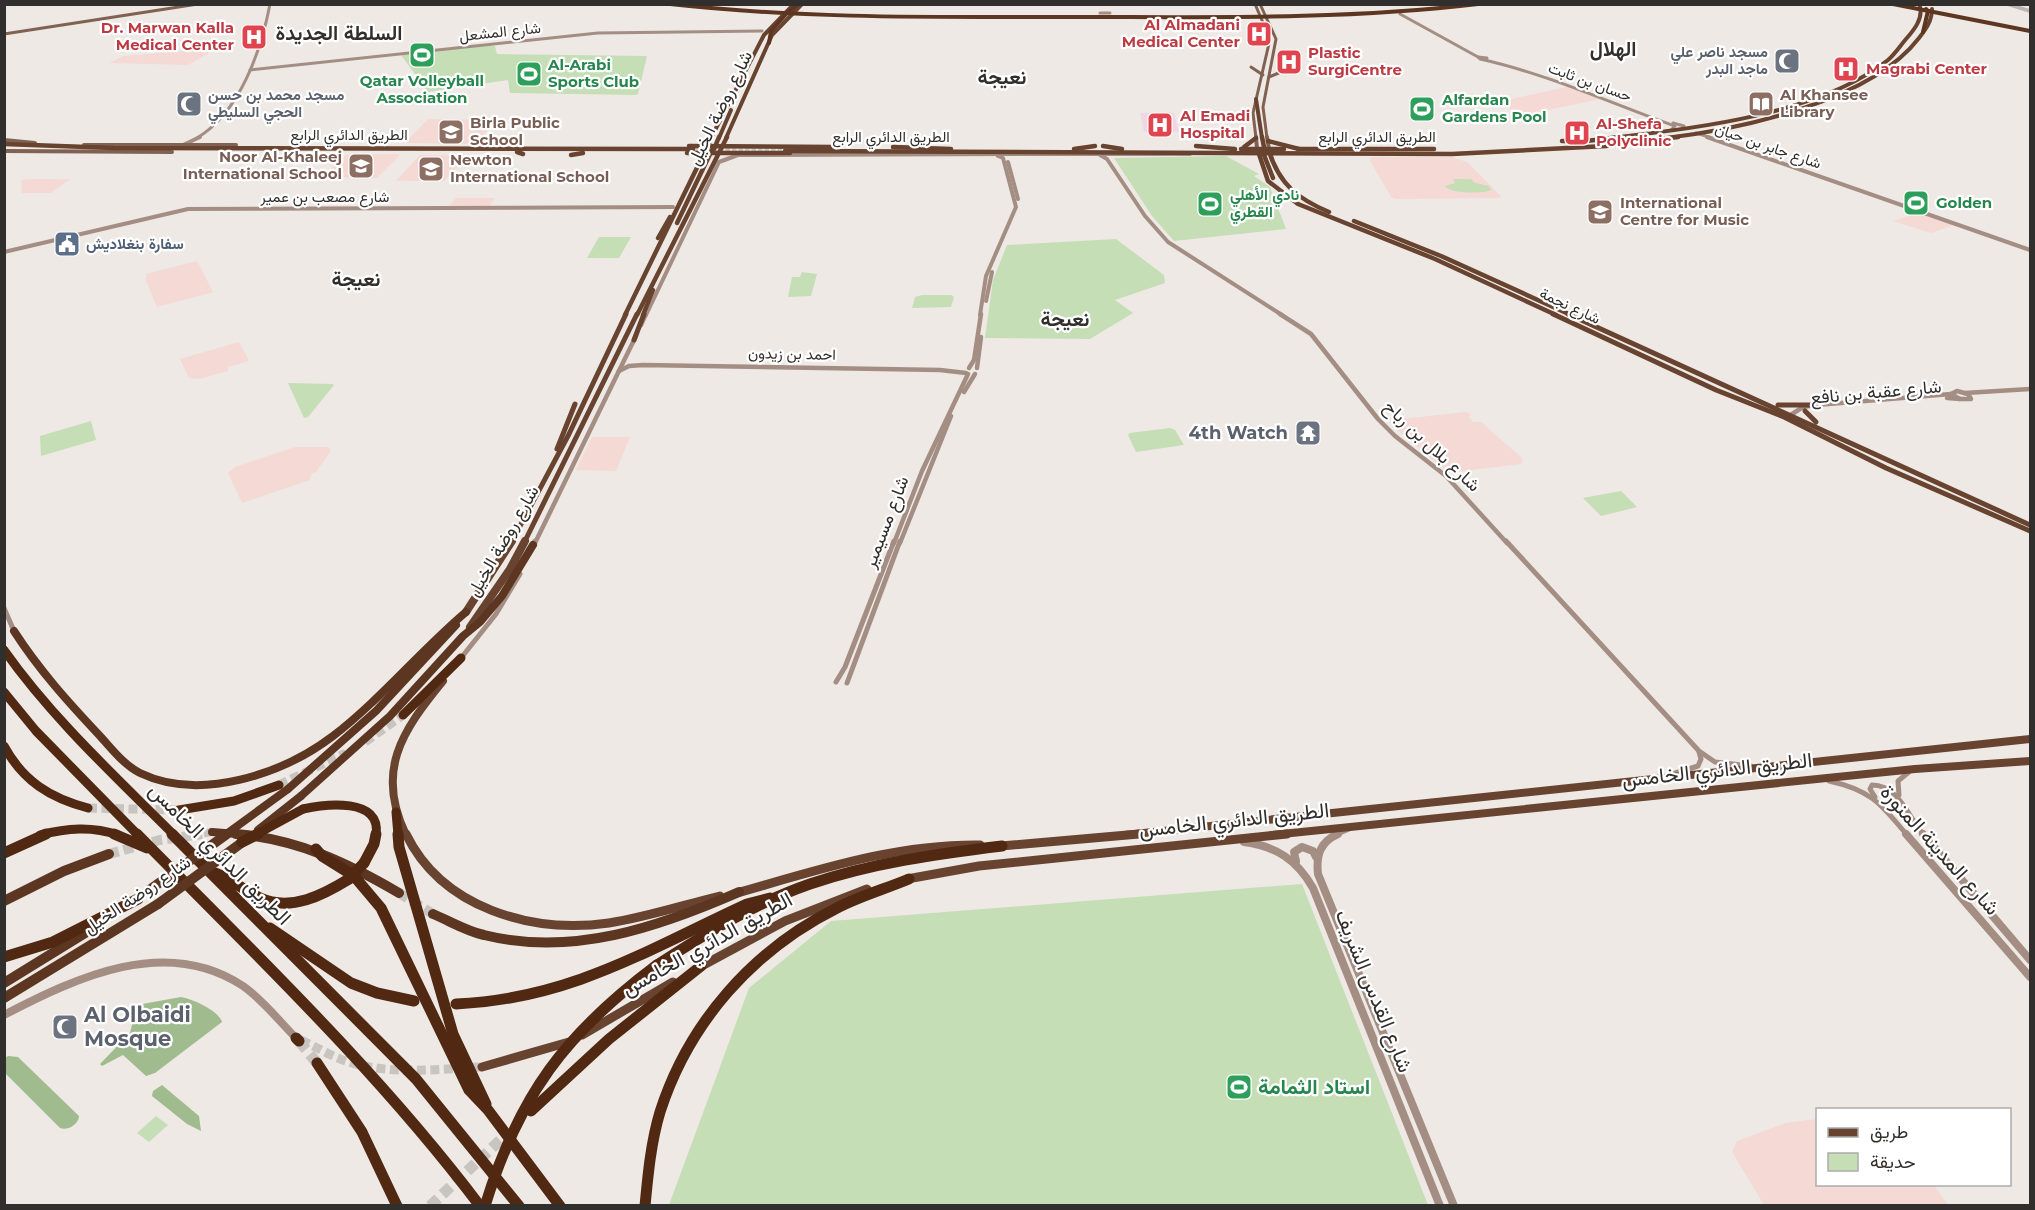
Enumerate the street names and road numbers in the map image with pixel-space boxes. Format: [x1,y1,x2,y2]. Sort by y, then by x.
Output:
street label: شارع المشعل [458,18,542,47]
street label: شارع روضة الخيل [683,47,758,169]
street label: حسان بن ثابت [1546,58,1634,106]
street label: شارع جابر بن حيان [1712,118,1824,175]
street label: الطريق الدائري الرابع [290,125,408,148]
street label: الطريق الدائري الرابع [832,127,950,150]
street label: الطريق الدائري الرابع [1318,127,1436,150]
street label: شارع مصعب بن عمير [260,187,390,208]
street label: شارع نجمة [1536,283,1604,330]
street label: احمد بن زيدون [748,343,836,365]
street label: شارع عقبة بن نافع [1810,375,1943,410]
street label: شارع بلال بن رباح [1378,396,1485,497]
street label: شارع مسيمير [858,473,915,572]
street label: شارع روضة الخيل [462,481,545,601]
street label: الطريق الدائري الخامس [1621,747,1814,797]
street label: الطريق الدائري الخامس [140,777,297,934]
street label: شارع المدينة المنورة [1874,779,2005,921]
street label: الطريق الدائري الخامس [1138,797,1331,847]
street label: شارع روضة الخيل [79,851,195,940]
street label: الطريق الدائري الخامس [617,886,799,1005]
street label: شارع القدس الشريف [1329,906,1419,1077]

